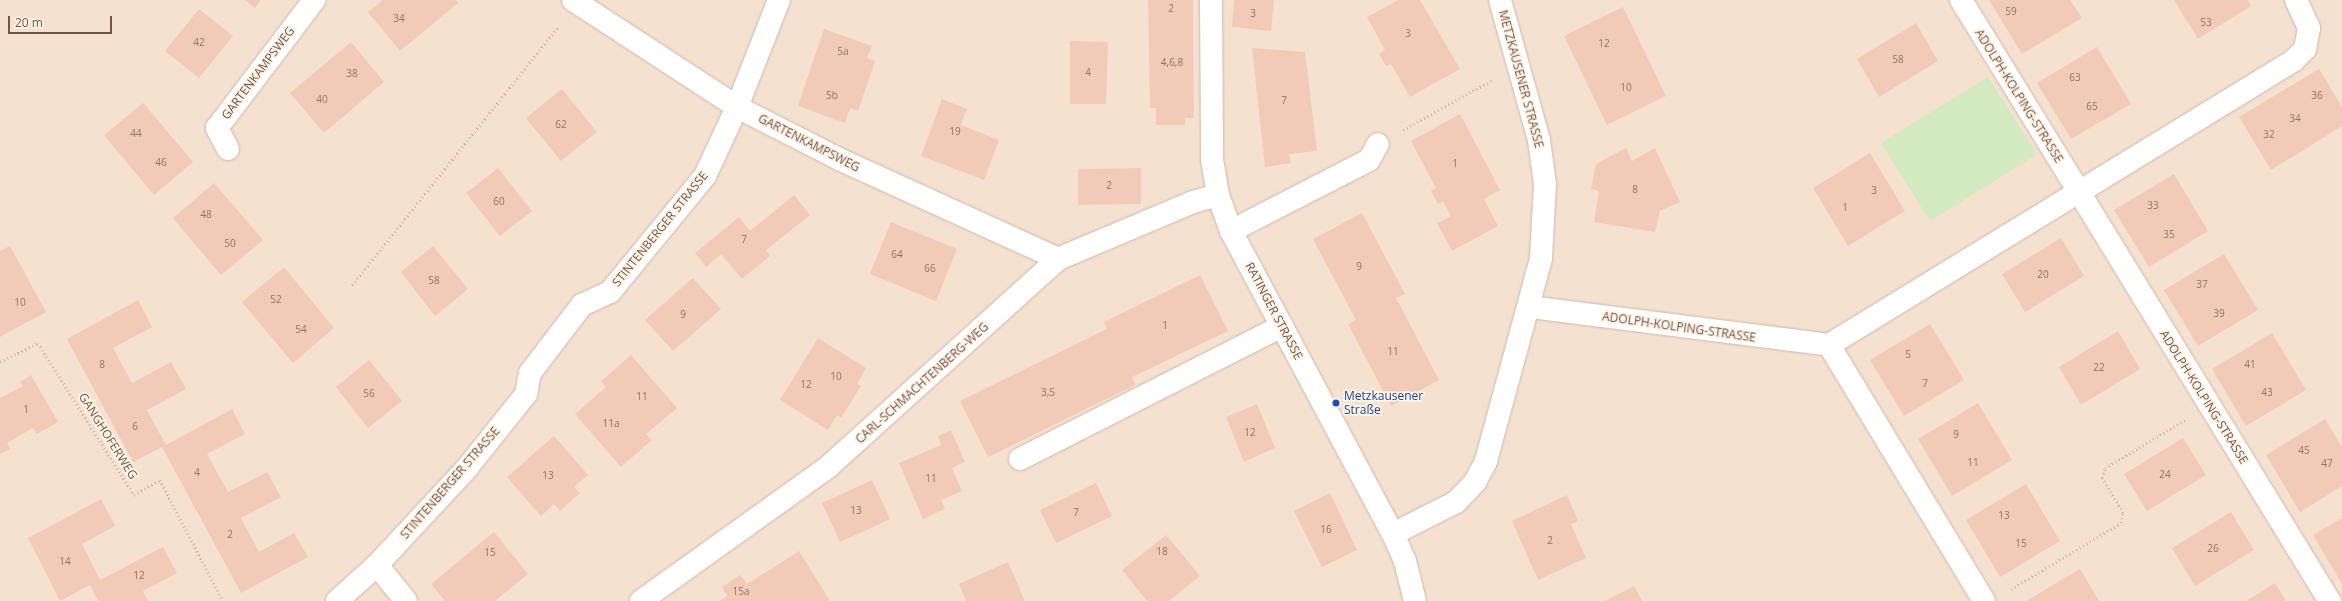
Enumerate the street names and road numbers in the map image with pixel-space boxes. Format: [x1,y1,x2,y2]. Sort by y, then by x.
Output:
street label: METZKAUSENER STRASSE [1496,9,1546,149]
street label: GARTENKAMPSWEG [219,24,297,122]
street label: ADOLPH-KOLPING-STRASSE [1972,26,2066,166]
street label: GARTENKAMPSWEG [756,111,862,175]
street label: STINTENBERGER STRASSE [609,169,711,289]
street label: RATINGER STRASSE [1242,260,1306,362]
street label: ADOLPH-KOLPING-STRASSE [1601,309,1757,345]
street label: CARL-SCHMACHTENBERG-WEG [853,320,991,446]
street label: ADOLPH-KOLPING-STRASSE [2157,327,2251,467]
street label: GANGHOFERWEG [76,390,140,482]
street label: STINTENBERGER STRASSE [397,424,503,542]

